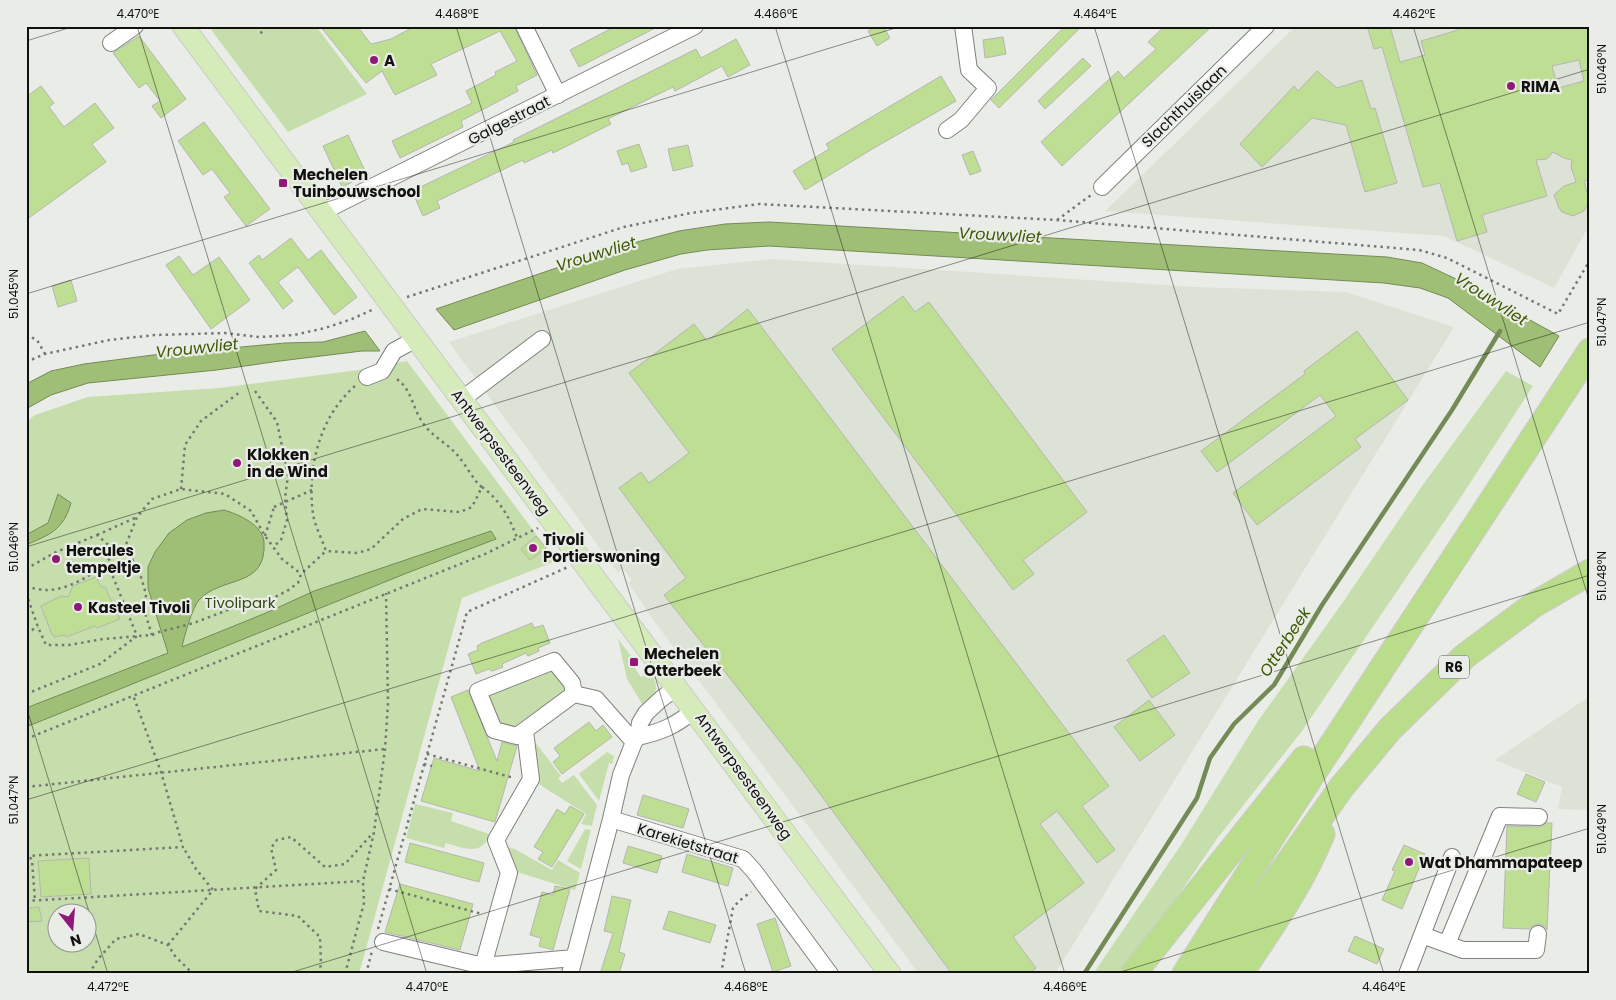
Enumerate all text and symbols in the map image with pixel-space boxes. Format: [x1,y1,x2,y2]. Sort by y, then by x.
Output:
text: 4.470°E [117,5,159,22]
text: 4.468°E [435,5,479,22]
text: 4.466°E [754,5,798,22]
text: 4.464°E [1073,5,1117,22]
text: 4.462°E [1392,5,1436,22]
text: 51.046°N [1593,44,1610,94]
place label: A [384,50,395,71]
marker: A [368,54,380,66]
street label: Slachthuislaan [1137,60,1231,152]
place label: RIMA [1521,76,1560,97]
marker: RIMA [1505,80,1517,92]
street label: Galgestraat [464,90,554,150]
place label: Mechelen Tuinbouwschool [293,164,420,202]
marker: Mechelen Tuinbouwschool [277,177,289,189]
water label: Vrouwvliet [958,221,1043,249]
water label: Vrouwvliet [553,231,640,277]
water label: Vrouwvliet [1450,267,1533,332]
text: 51.045°N [5,269,22,319]
text: 51.047°N [1593,298,1610,346]
water label: Vrouwvliet [155,332,241,364]
street label: Antwerpsesteenweg [447,385,555,519]
place label: Klokken in de Wind [247,444,328,482]
marker: Klokken in de Wind [231,457,243,469]
text: 51.046°N [5,522,22,572]
place label: Tivoli Portierswoning [543,529,660,567]
place label: Hercules tempeltje [66,540,141,578]
marker: Tivoli Portierswoning [527,542,539,554]
text: 51.048°N [1593,551,1610,601]
marker: Hercules tempeltje [50,553,62,565]
park label: Tivolipark [205,592,276,613]
place label: Kasteel Tivoli [88,597,190,618]
marker: Kasteel Tivoli [72,601,84,613]
water label: Otterbeek [1254,602,1317,681]
place label: Mechelen Otterbeek [644,643,722,681]
marker: Mechelen Otterbeek [628,656,640,668]
road number: R6 [1439,656,1469,679]
street label: Antwerpsesteenweg [691,708,797,844]
text: 51.047°N [5,776,22,824]
text: 51.049°N [1593,804,1610,854]
street label: Karekietstraat [635,818,741,868]
place label: Wat Dhammapateep [1419,852,1583,873]
marker: Wat Dhammapateep [1403,856,1415,868]
north arrow [48,902,98,952]
text: N [68,929,84,952]
text: 4.472°E [87,978,129,995]
text: 4.470°E [406,978,448,995]
text: 4.468°E [724,978,768,995]
text: 4.466°E [1043,978,1087,995]
text: 4.464°E [1362,978,1406,995]

